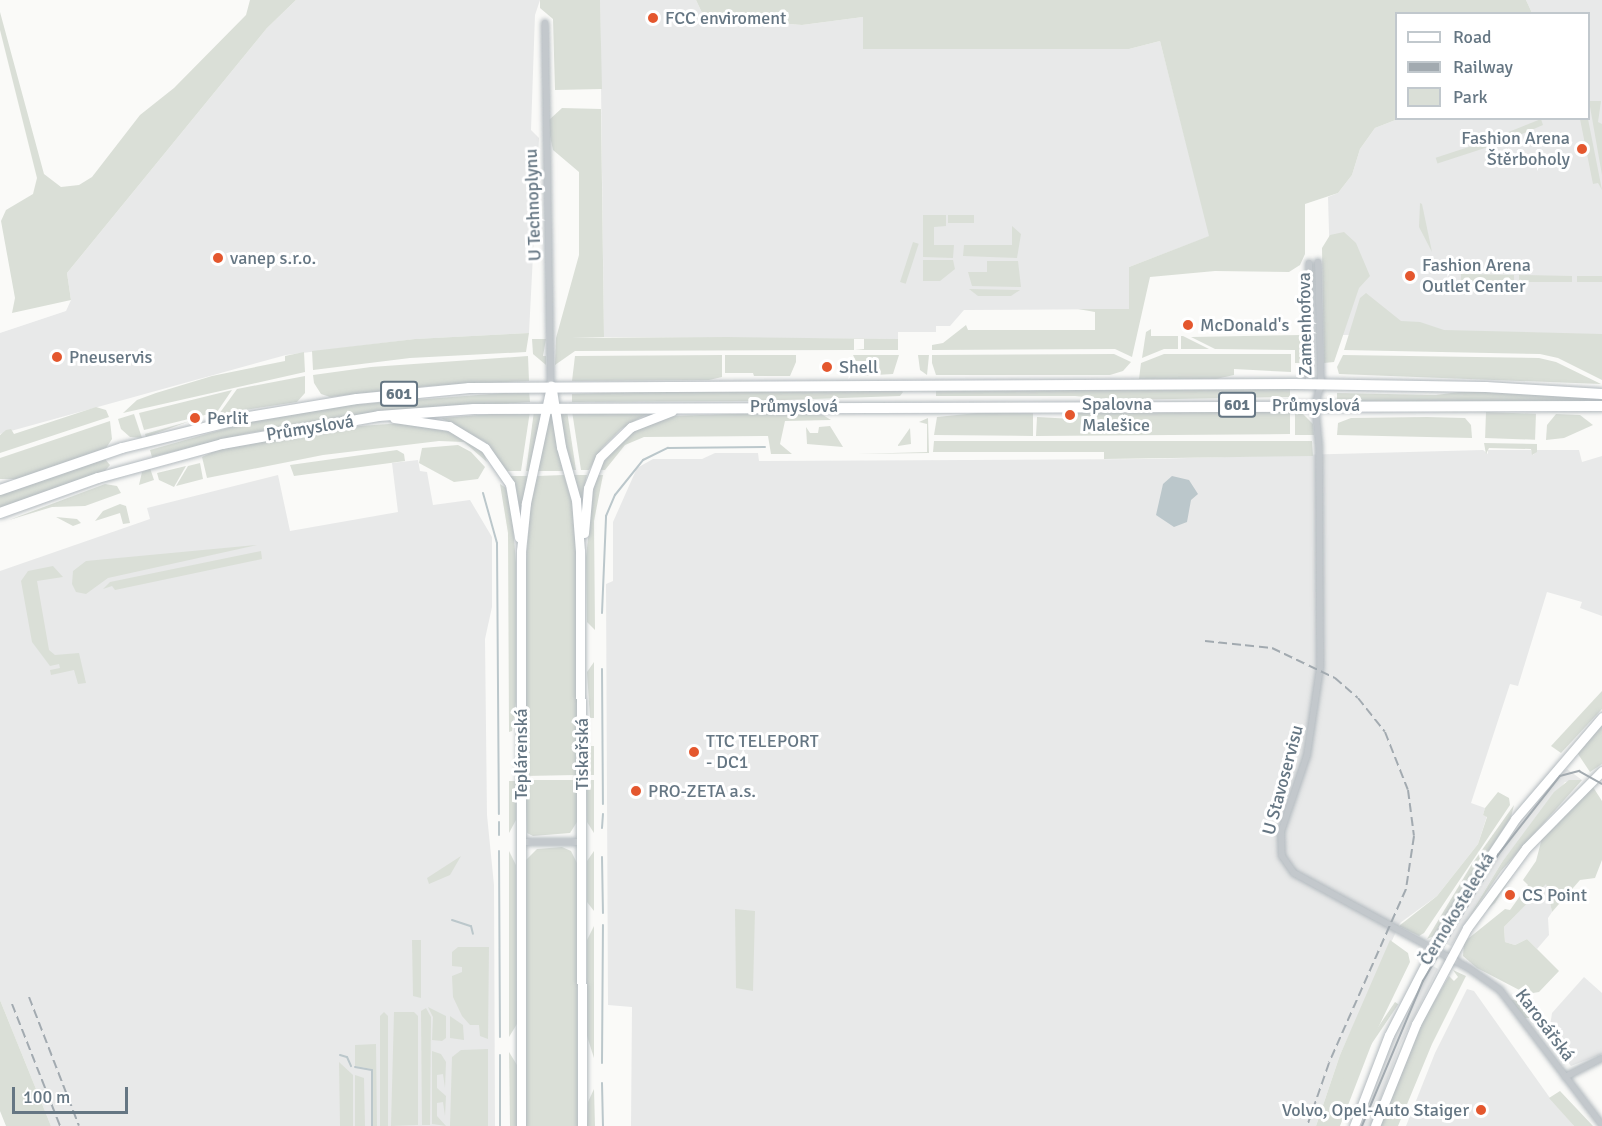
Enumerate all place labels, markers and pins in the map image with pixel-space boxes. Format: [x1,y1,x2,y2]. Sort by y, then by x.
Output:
place label: FCC enviroment [665,7,786,29]
marker: FCC enviroment [646,11,660,25]
place label: Fashion Arena Štěrboholy [1461,128,1570,170]
marker: Fashion Arena Štěrboholy [1575,142,1589,156]
place label: vanep s.r.o. [230,247,316,269]
marker: vanep s.r.o. [211,251,225,265]
place label: Fashion Arena Outlet Center [1422,255,1531,298]
marker: Fashion Arena Outlet Center [1403,269,1417,283]
place label: McDonald's [1200,314,1289,336]
marker: McDonald's [1181,318,1195,332]
place label: Pneuservis [69,346,152,368]
marker: Pneuservis [50,350,64,364]
place label: Shell [839,356,878,378]
marker: Shell [820,360,834,374]
place label: Spalovna Malešice [1082,394,1152,436]
place label: Perlit [207,407,249,429]
marker: Spalovna Malešice [1063,408,1077,422]
marker: Perlit [188,411,202,425]
place label: TTC TELEPORT - DC1 [706,731,819,774]
marker: TTC TELEPORT - DC1 [687,745,701,759]
place label: PRO-ZETA a.s. [648,780,756,802]
marker: PRO-ZETA a.s. [629,784,643,798]
place label: CS Point [1522,884,1587,906]
marker: CS Point [1503,888,1517,902]
place label: Volvo, Opel-Auto Staiger [1282,1099,1469,1121]
marker: Volvo, Opel-Auto Staiger [1474,1103,1488,1117]

